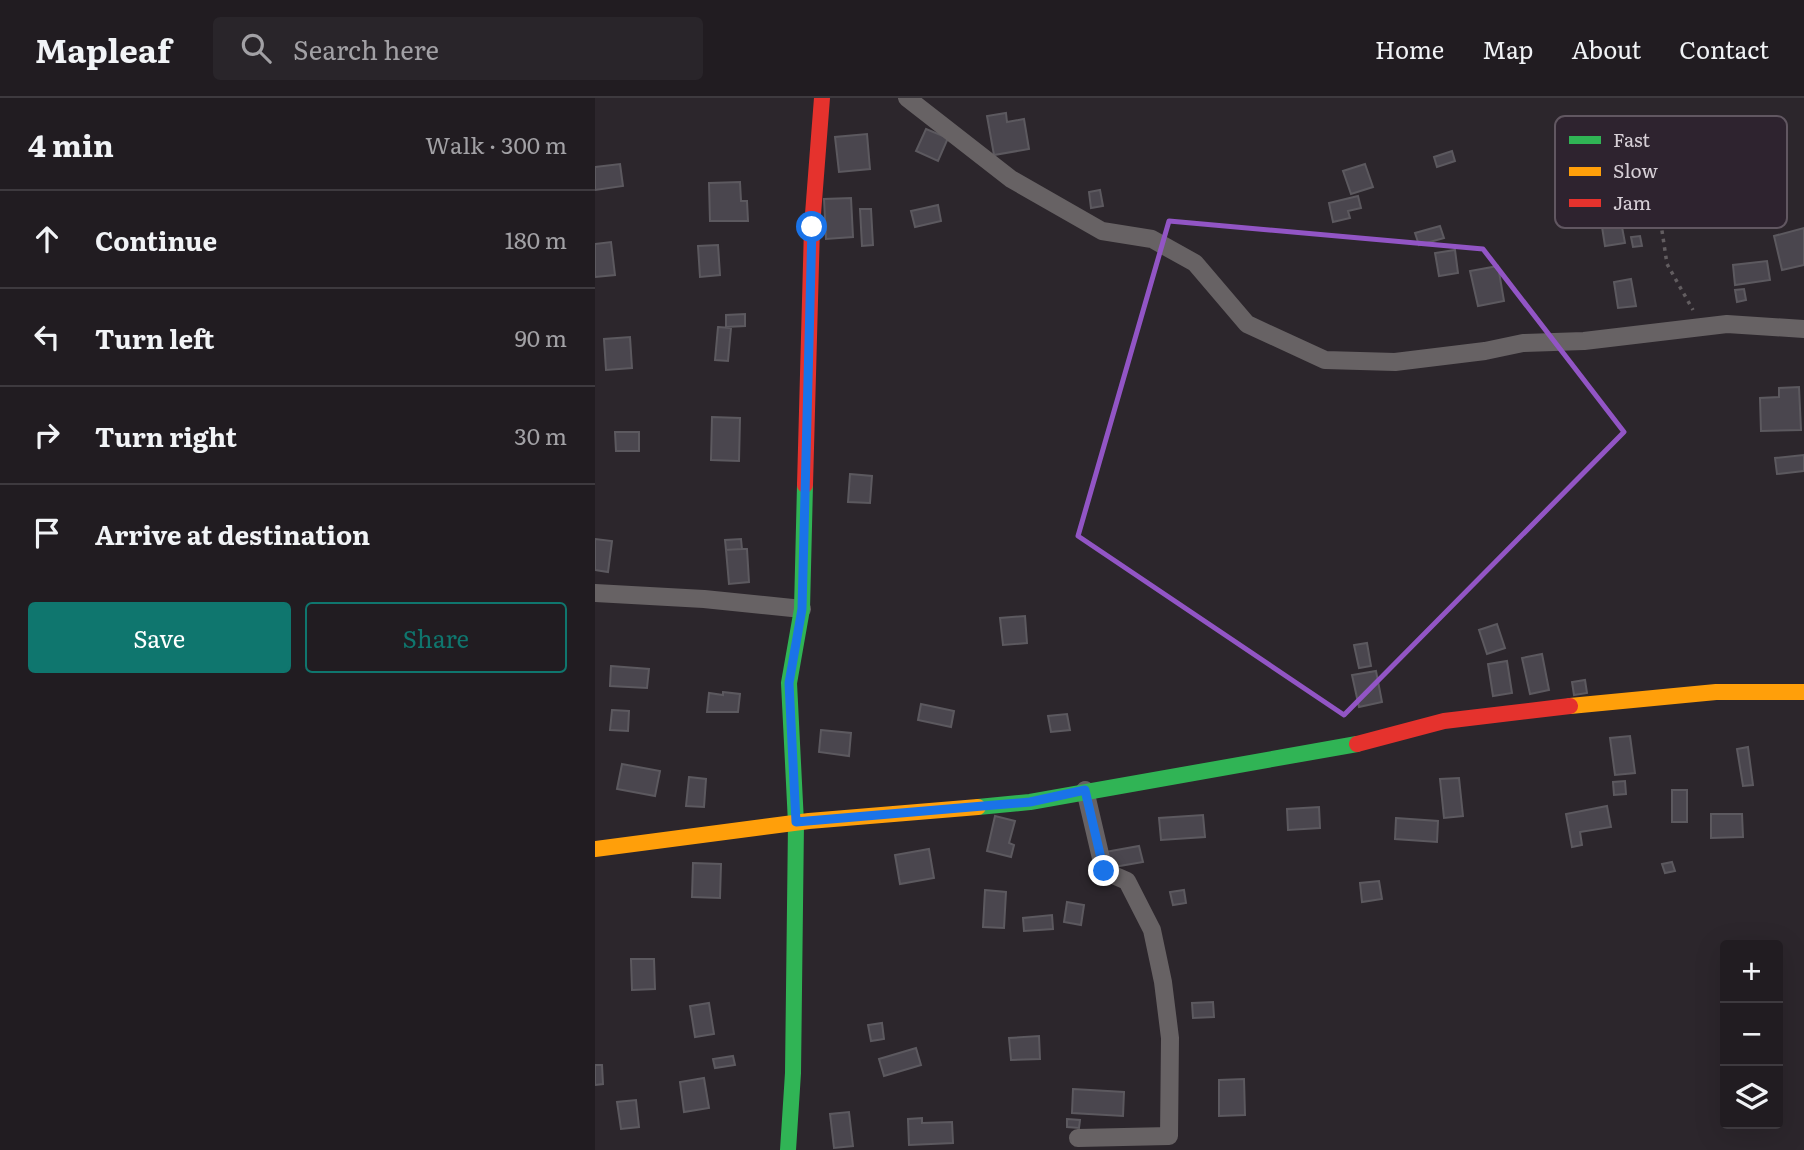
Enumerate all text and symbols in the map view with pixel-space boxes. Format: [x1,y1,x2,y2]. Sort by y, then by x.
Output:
search box [213,17,703,80]
text: Mapleaf [35,24,171,73]
icon: search [237,29,275,67]
text: Search here [293,29,439,68]
text: Home [1375,31,1444,66]
text: Map [1482,31,1533,66]
text: About [1571,31,1641,66]
text: Contact [1679,31,1769,66]
legend [1555,116,1787,228]
text: 4 min [28,122,114,166]
text: Fast [1613,125,1650,153]
text: Walk · 300 m [425,127,567,161]
text: Slow [1613,156,1658,184]
text: Jam [1613,188,1651,216]
route start [796,211,827,242]
icon: ahead [28,220,66,258]
text: Continue [95,220,217,259]
text: 180 m [505,222,567,256]
icon: left [28,318,66,356]
text: Turn left [95,318,214,357]
text: 90 m [515,320,567,354]
icon: right [28,416,66,454]
text: Turn right [95,416,237,455]
text: 30 m [514,418,567,452]
icon: arrive [28,514,66,552]
text: Arrive at destination [95,514,370,553]
button: Save [28,602,291,673]
button: Share [305,602,567,673]
route end [1088,855,1119,886]
map controls [1720,940,1783,1129]
button: + [1720,940,1783,1003]
button: − [1720,1003,1783,1066]
button: layers [1720,1066,1783,1129]

